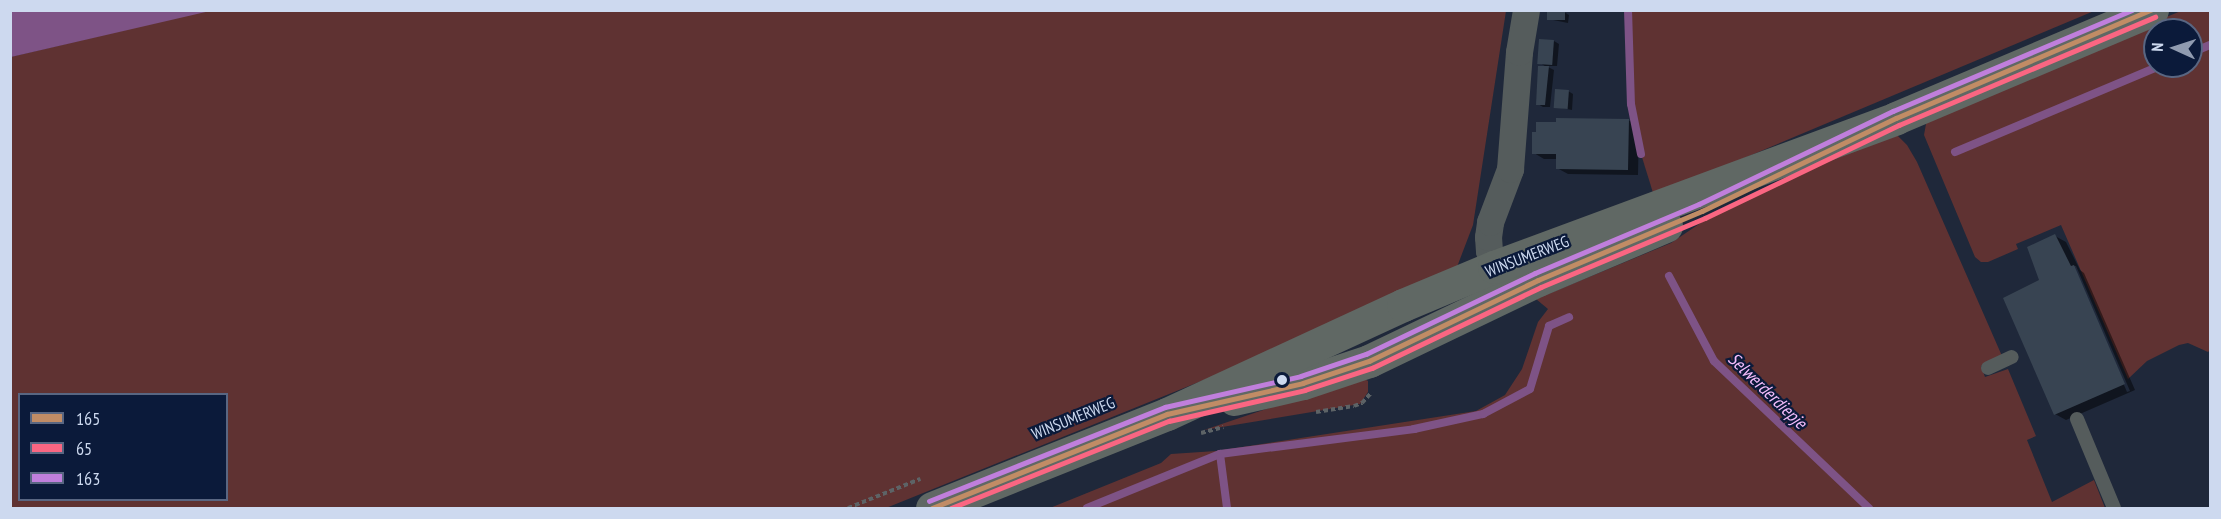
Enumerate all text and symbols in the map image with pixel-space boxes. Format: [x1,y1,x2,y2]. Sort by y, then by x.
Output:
north arrow [2143,18,2203,78]
text: N [2147,42,2167,52]
street label: WINSUMERWEG [1482,231,1572,281]
water label: Selwerderdiepje [1723,348,1811,434]
unlabelled marker [1276,374,1288,386]
legend [18,393,228,501]
street label: WINSUMERWEG [1029,393,1117,443]
text: 165 [76,407,100,430]
text: 65 [76,437,92,460]
text: 163 [76,467,100,490]

